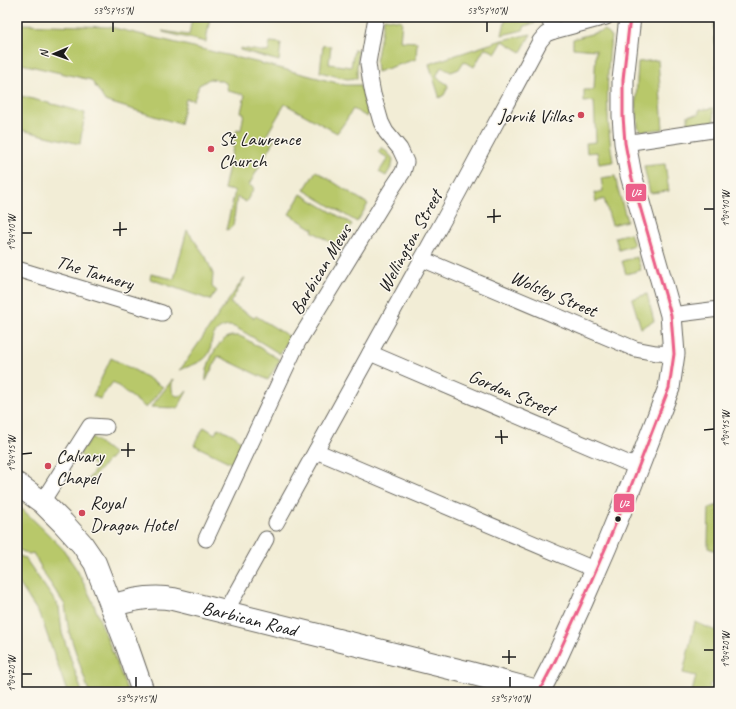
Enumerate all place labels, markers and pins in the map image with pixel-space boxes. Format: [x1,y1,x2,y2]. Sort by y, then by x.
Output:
place label: Jorvik Villas [497,104,575,128]
marker: Jorvik Villas [576,110,586,120]
place label: St Lawrence Church [219,127,302,173]
marker: St Lawrence Church [206,144,216,154]
place label: Calvary Chapel [56,444,105,490]
marker: Calvary Chapel [43,461,53,471]
place label: Royal Dragon Hotel [90,491,180,537]
marker: Royal Dragon Hotel [77,508,87,518]
unlabelled marker [613,514,623,524]

